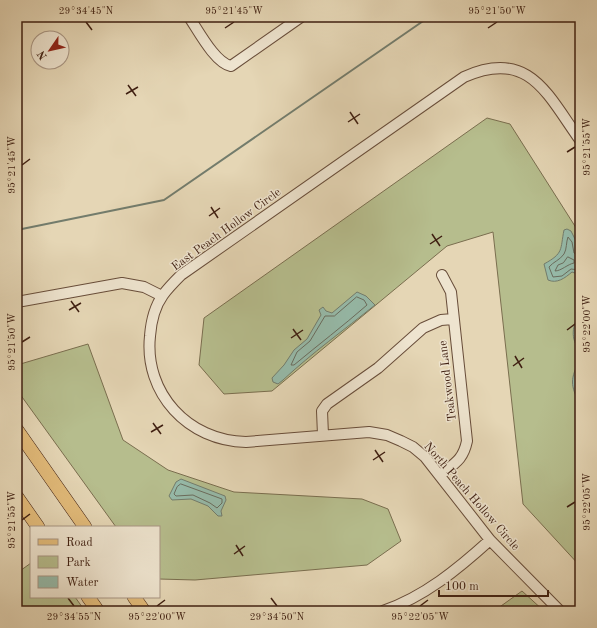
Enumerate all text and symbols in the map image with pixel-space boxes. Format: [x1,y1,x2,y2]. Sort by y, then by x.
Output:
text: 29°34'45"N [59,6,114,16]
text: 95°21'45"W [205,6,263,16]
text: 95°21'50"W [468,6,526,16]
north arrow [30,30,70,70]
text: N [36,48,50,61]
text: 95°21'55"W [582,118,592,176]
text: 95°21'45"W [7,136,17,194]
street label: East Peach Hollow Circle [170,186,284,273]
text: 95°22'00"W [582,295,592,353]
text: 95°21'50"W [7,313,17,371]
street label: Teakwood Lane [437,339,459,422]
street label: North Peach Hollow Circle [421,440,522,553]
text: 95°22'05"W [582,473,592,531]
text: 95°21'55"W [7,491,17,549]
legend [30,526,160,598]
text: Road [66,537,93,549]
text: Park [66,557,91,569]
scale bar [439,572,548,598]
text: Water [66,577,99,589]
text: 100 m [445,581,479,593]
text: 29°34'55"N [47,612,102,622]
text: 95°22'00"W [128,612,186,622]
text: 29°34'50"N [250,612,305,622]
text: 95°22'05"W [391,612,449,622]

